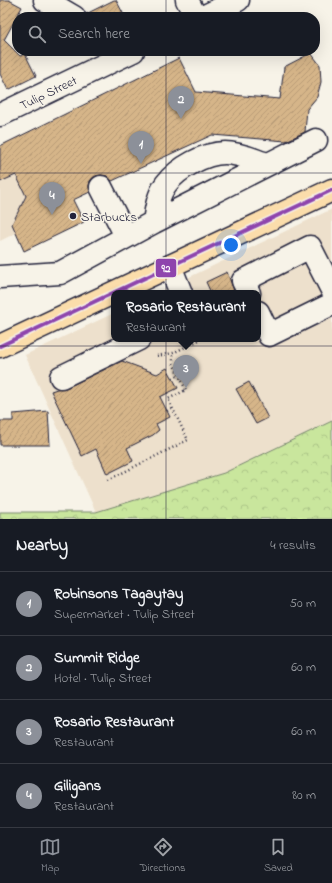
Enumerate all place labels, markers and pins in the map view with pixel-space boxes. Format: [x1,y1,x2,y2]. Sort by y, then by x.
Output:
pin: 2 [168,86,194,119]
pin: 1 [128,131,154,164]
pin: 4 [39,182,65,215]
place label: Starbucks [81,208,137,227]
marker: Starbucks [68,211,78,221]
pin: 3 [173,355,199,388]

